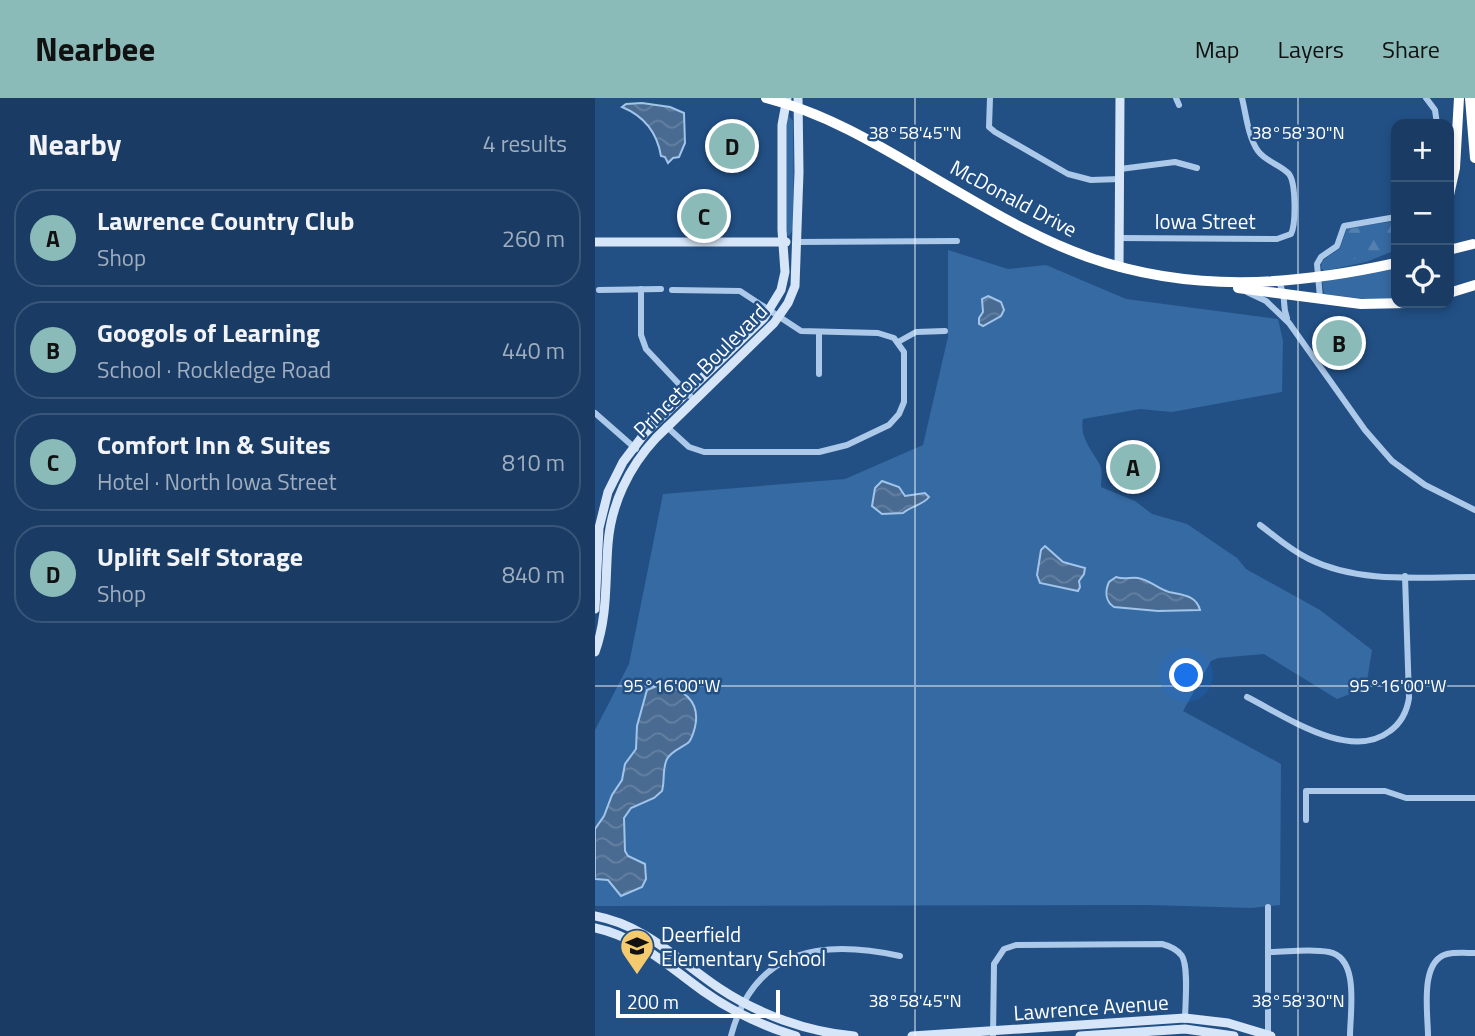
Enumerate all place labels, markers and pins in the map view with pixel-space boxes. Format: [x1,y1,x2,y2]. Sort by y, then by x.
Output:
pin: D [709,120,755,172]
pin: C [681,190,727,242]
pin: B [1316,317,1362,369]
pin: A [1110,441,1156,493]
place label: Deerfield Elementary School [661,918,826,974]
school or university icon: Deerfield Elementary School [618,927,656,976]

